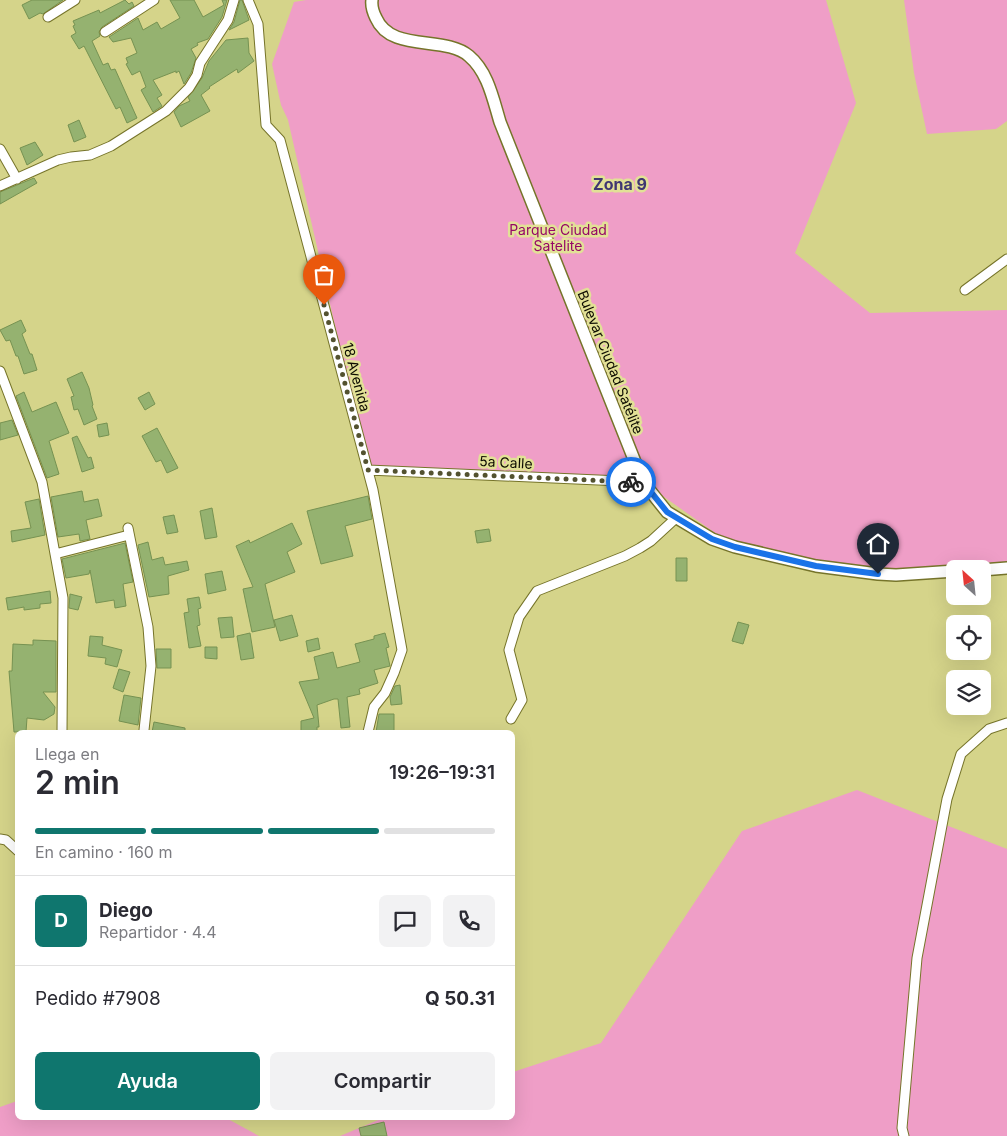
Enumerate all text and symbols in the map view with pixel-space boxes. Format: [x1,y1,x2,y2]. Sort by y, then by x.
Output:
district label: Zona 9 [593,174,647,194]
park label: Parque Ciudad Satelite [509,221,607,254]
pin [303,254,345,305]
icon: bag [310,261,338,289]
street label: Bulevar Ciudad Satélite [574,288,648,436]
street label: 18 Avenida [340,341,374,413]
street label: 5a Calle [479,452,533,472]
courier [606,457,656,507]
icon: bike [617,468,645,496]
pin [857,523,899,574]
icon: home [864,530,892,558]
north arrow [946,560,991,605]
map controls [946,560,991,715]
button: locate [946,615,991,660]
button: layers [946,670,991,715]
text: Llega en [35,744,99,764]
text: 19:26–19:31 [389,761,495,784]
text: 2 min [35,763,120,802]
text: En camino · 160 m [35,842,172,862]
button: chat [379,895,431,947]
button: phone [443,895,495,947]
text: Diego [99,899,153,922]
text: D [54,909,68,932]
text: Repartidor · 4.4 [99,922,216,942]
text: Pedido #7908 [35,987,161,1010]
text: Q 50.31 [425,987,495,1010]
button: Ayuda [35,1052,260,1110]
button: Compartir [270,1052,495,1110]

